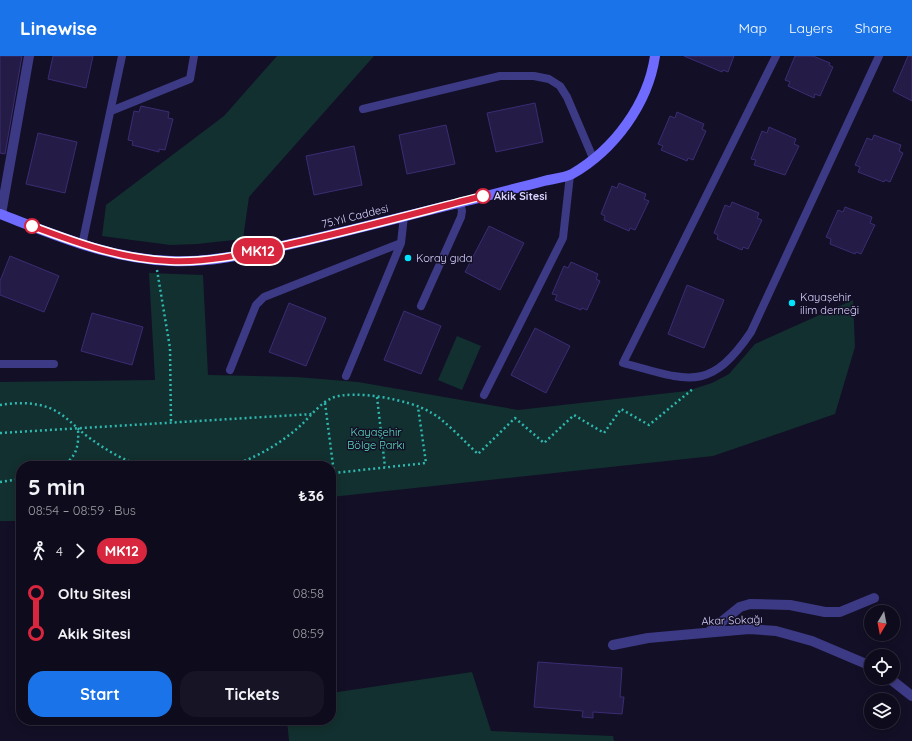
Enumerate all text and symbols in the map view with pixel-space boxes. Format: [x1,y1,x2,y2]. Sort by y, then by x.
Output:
text: Linewise [20,16,97,40]
text: Map [738,19,767,37]
text: Layers [789,19,833,37]
text: Share [855,19,892,37]
marker: Akik Sitesi [475,188,491,204]
place label: Akik Sitesi [494,189,547,203]
street label: 75.Yıl Caddesi [320,201,390,231]
unlabelled marker [24,218,40,234]
line badge: MK12 [230,238,286,264]
text: MK12 [241,242,275,260]
place label: Koray gıda [416,251,472,265]
marker: Koray gıda [403,253,413,263]
place label: Kayaşehir ilim derneği [800,290,859,317]
marker: Kayaşehir ilim derneği [787,298,797,308]
park label: Kayaşehir Bölge Parkı [347,425,405,452]
text: 5 min [28,473,85,501]
text: ₺36 [298,486,324,505]
text: 08:54 – 08:59 · Bus [28,502,136,518]
icon: walk [28,540,50,562]
icon: forward [69,540,91,562]
text: MK12 [105,542,139,560]
text: 4 [56,543,63,559]
text: Oltu Sitesi [58,584,131,603]
text: 08:58 [293,585,324,601]
north arrow [864,605,900,641]
map controls [864,605,900,729]
street label: Akar Sokağı [701,612,763,628]
text: Akik Sitesi [58,624,131,643]
text: 08:59 [292,625,324,641]
button: locate [864,649,900,685]
button: Start [28,671,172,717]
button: Tickets [180,671,324,717]
button: layers [864,693,900,729]

